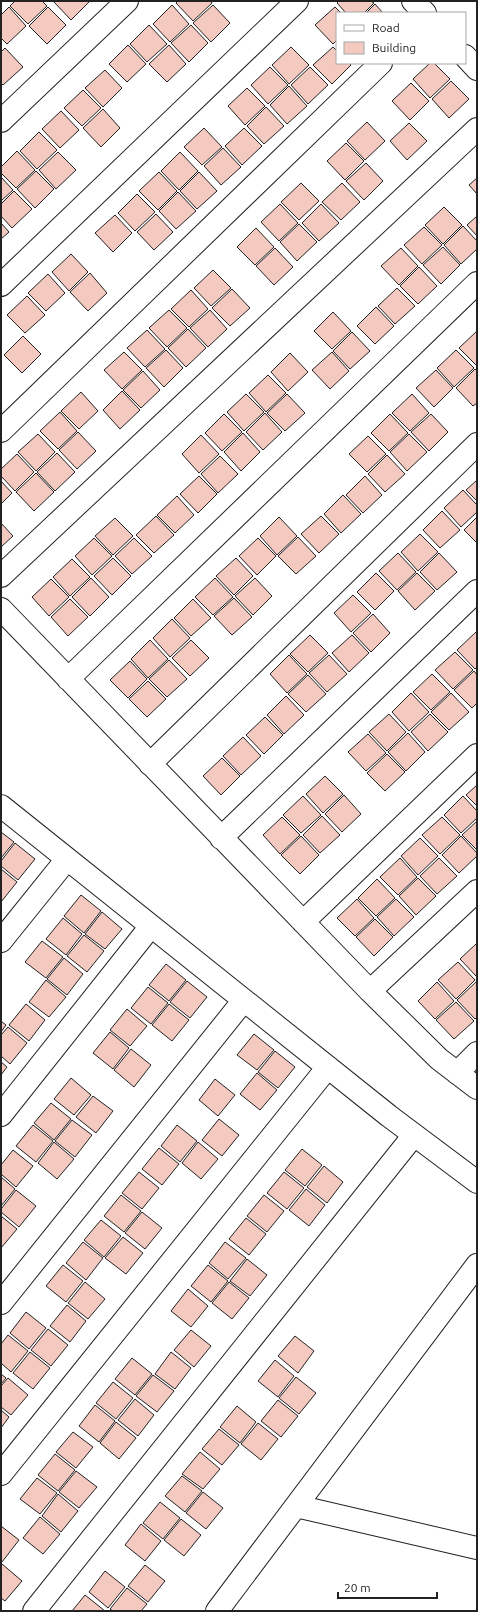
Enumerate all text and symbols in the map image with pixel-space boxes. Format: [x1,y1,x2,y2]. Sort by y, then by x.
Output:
legend [336,12,466,64]
text: Road [372,21,400,34]
text: Building [372,41,416,54]
scale bar [338,1574,437,1600]
text: 20 m [344,1581,371,1594]

